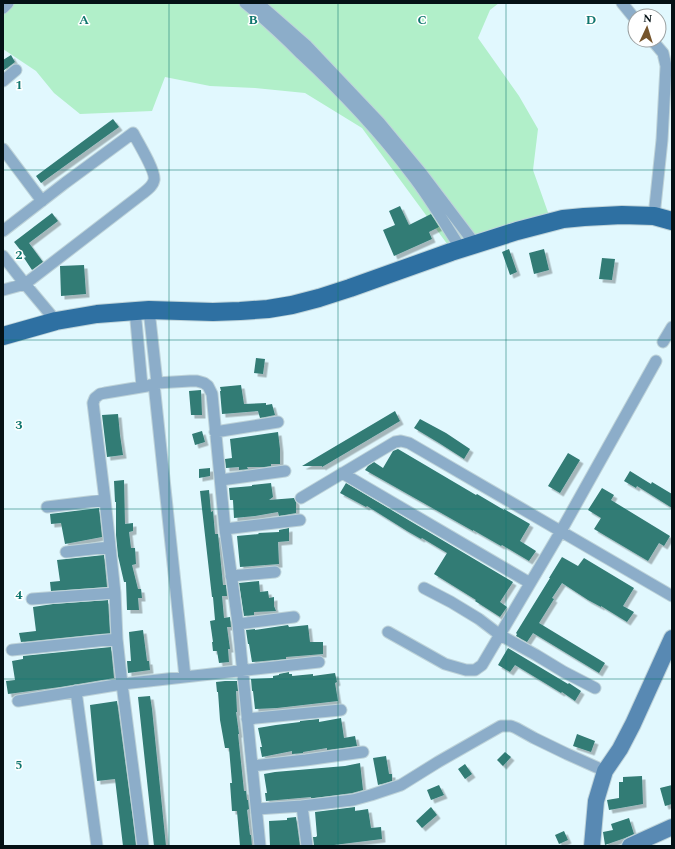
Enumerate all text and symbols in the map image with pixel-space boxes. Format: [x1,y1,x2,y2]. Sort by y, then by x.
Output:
north arrow [627,8,667,48]
text: A [79,10,89,30]
text: B [248,10,258,30]
text: C [417,10,427,30]
text: D [586,10,596,30]
text: N [643,10,653,27]
text: 1 [15,75,23,95]
text: 2 [15,245,23,265]
text: 3 [15,415,23,435]
text: 4 [15,585,23,605]
text: 5 [15,755,23,775]

